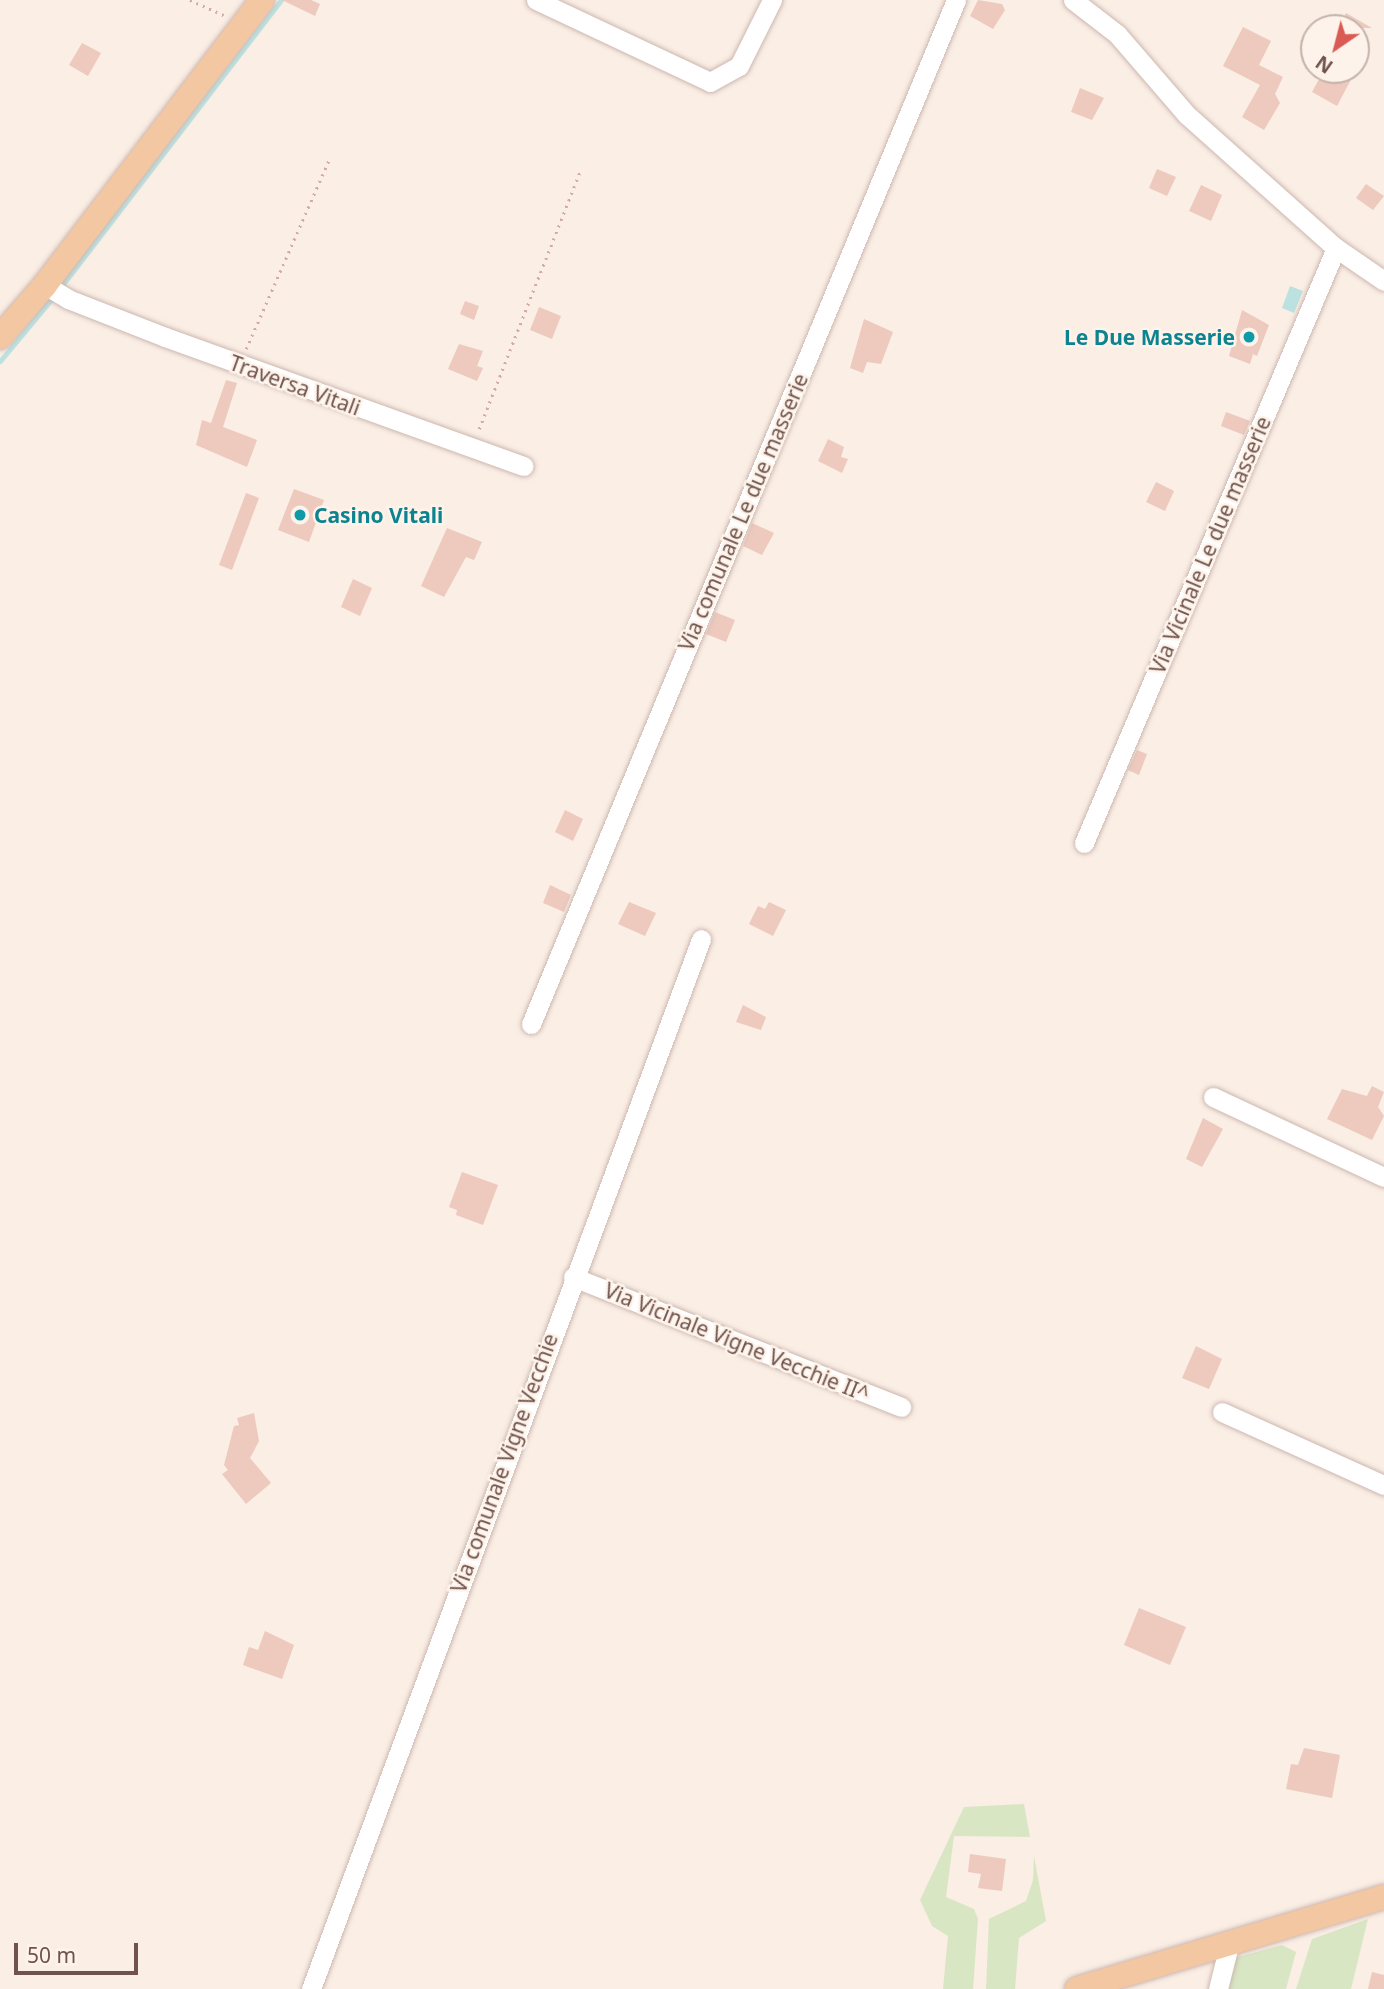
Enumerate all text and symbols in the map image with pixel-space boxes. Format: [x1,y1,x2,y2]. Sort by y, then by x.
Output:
north arrow [1300,14,1370,84]
text: N [1310,49,1338,80]
place label: Le Due Masserie [1064,324,1235,350]
marker: Le Due Masserie [1241,329,1257,345]
street label: Traversa Vitali [226,350,364,420]
street label: Via comunale Le due masserie [673,369,813,655]
street label: Via Vicinale Le due masserie [1144,413,1276,677]
place label: Casino Vitali [314,502,443,528]
marker: Casino Vitali [292,507,308,523]
street label: Via Vicinale Vigne Vecchie II^ [601,1277,873,1407]
street label: Via comunale Vigne Vecchie [445,1330,563,1596]
scale bar [18,1930,142,1974]
text: 50 m [27,1941,76,1969]

